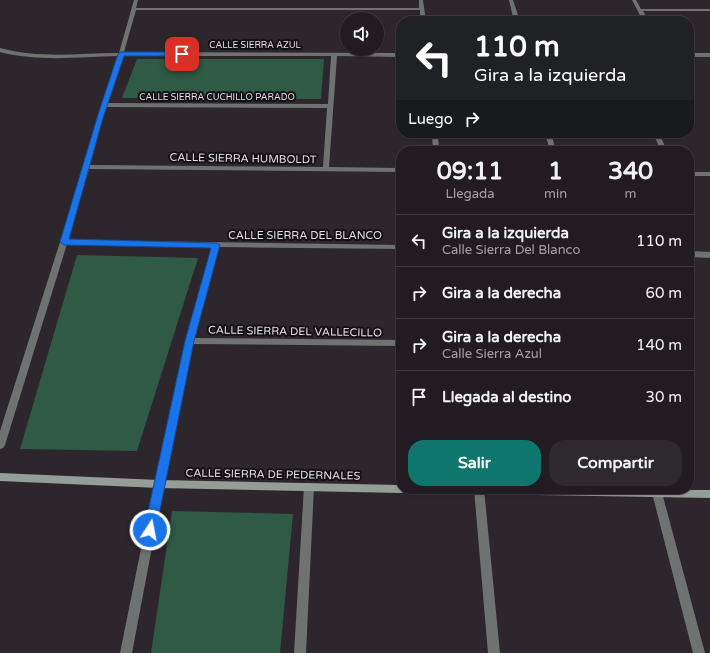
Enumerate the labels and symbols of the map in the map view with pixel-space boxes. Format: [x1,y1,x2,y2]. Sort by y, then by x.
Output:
pin [165,37,199,71]
street label: CALLE SIERRA AZUL [209,40,302,51]
street label: CALLE SIERRA CUCHILLO PARADO [139,92,295,103]
street label: CALLE SIERRA HUMBOLDT [169,151,317,166]
street label: CALLE SIERRA DEL BLANCO [228,229,382,242]
street label: CALLE SIERRA DEL VALLECILLO [208,323,382,340]
street label: CALLE SIERRA DE PEDERNALES [185,466,361,483]
position arrow [129,509,171,551]

